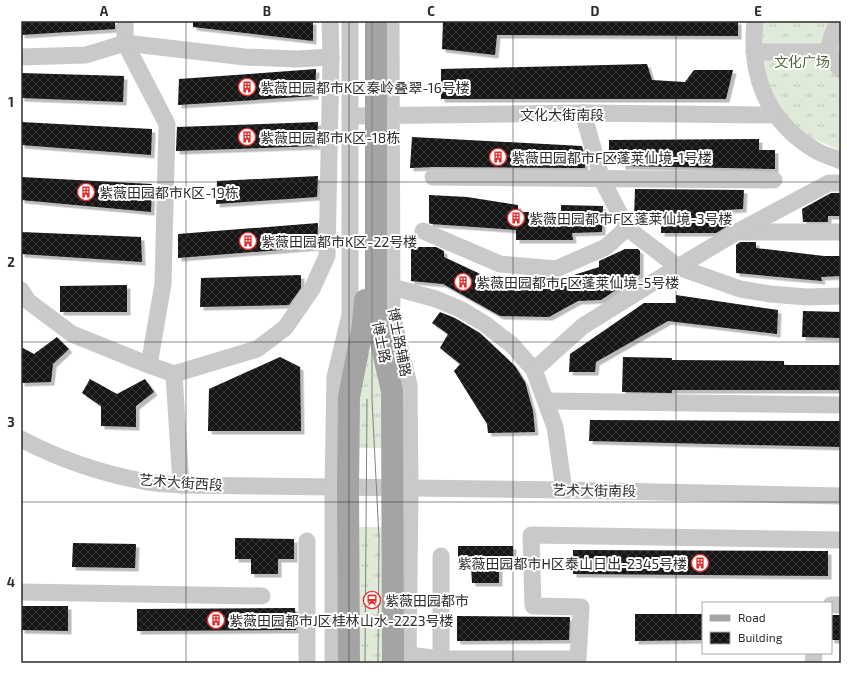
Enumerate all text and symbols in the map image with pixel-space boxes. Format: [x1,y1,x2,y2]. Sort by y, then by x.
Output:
text: A [100,3,109,19]
text: B [263,3,271,19]
text: C [427,3,435,19]
text: D [591,3,600,19]
text: E [754,3,762,19]
park label: 文化广场 [774,53,830,70]
building icon: 紫薇田园都市K区秦岭叠翠-16号楼 [237,77,257,97]
place label: 紫薇田园都市K区秦岭叠翠-16号楼 [260,79,470,96]
text: 1 [8,94,14,110]
street label: 文化大街南段 [520,106,604,123]
building icon: 紫薇田园都市K区-18栋 [237,127,257,147]
place label: 紫薇田园都市K区-18栋 [260,129,400,146]
building icon: 紫薇田园都市F区蓬莱仙境-1号楼 [488,147,508,167]
place label: 紫薇田园都市F区蓬莱仙境-1号楼 [511,149,712,166]
building icon: 紫薇田园都市K区-19栋 [76,182,96,202]
place label: 紫薇田园都市K区-19栋 [99,184,239,201]
building icon: 紫薇田园都市F区蓬莱仙境-3号楼 [506,208,526,228]
place label: 紫薇田园都市F区蓬莱仙境-3号楼 [529,210,733,227]
building icon: 紫薇田园都市K区-22号楼 [238,231,258,251]
place label: 紫薇田园都市K区-22号楼 [261,233,417,250]
text: 2 [7,254,15,270]
building icon: 紫薇田园都市F区蓬莱仙境-5号楼 [453,272,473,292]
place label: 紫薇田园都市F区蓬莱仙境-5号楼 [476,274,679,291]
street label: 博士路辅路 [385,306,415,378]
street label: 博士路 [370,320,394,364]
text: 3 [7,414,15,430]
street label: 艺术大街西段 [139,471,223,493]
street label: 艺术大街南段 [552,481,636,499]
building icon: 紫薇田园都市H区泰山日出-2345号楼 [690,553,710,573]
place label: 紫薇田园都市H区泰山日出-2345号楼 [458,555,687,572]
text: 4 [7,574,15,590]
station icon: 紫薇田园都市 [362,590,382,610]
place label: 紫薇田园都市 [385,592,469,609]
legend [702,602,832,654]
building icon: 紫薇田园都市J区桂林山水-2223号楼 [206,610,226,630]
text: Road [738,610,766,624]
place label: 紫薇田园都市J区桂林山水-2223号楼 [229,612,453,629]
text: Building [738,630,783,644]

